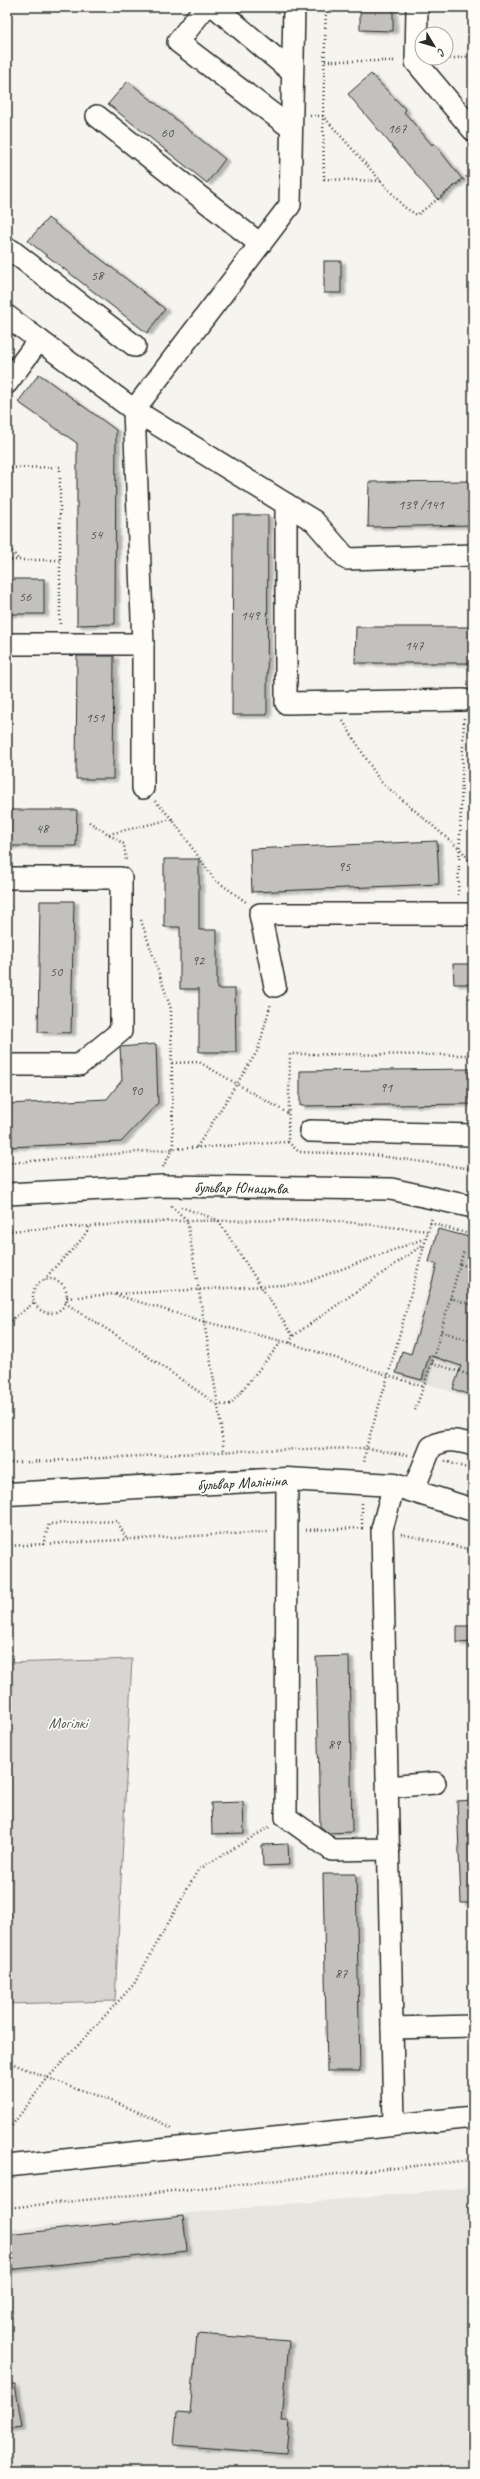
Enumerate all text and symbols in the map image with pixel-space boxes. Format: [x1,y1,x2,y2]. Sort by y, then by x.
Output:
north arrow [414,26,454,66]
text: С [434,46,449,60]
house number: 167 [388,120,407,137]
house number: 60 [161,124,175,141]
house number: 58 [91,267,105,284]
house number: 139 /141 [398,496,445,513]
house number: 54 [90,526,104,543]
house number: 56 [19,588,32,605]
house number: 149 [241,607,261,624]
house number: 147 [405,637,424,654]
house number: 151 [86,709,105,726]
house number: 48 [36,820,50,837]
house number: 95 [338,858,351,875]
house number: 92 [192,952,206,969]
house number: 50 [50,963,64,980]
house number: 91 [380,1079,393,1096]
house number: 90 [130,1082,144,1099]
street label: бульвар Юнацтва [194,1177,289,1199]
street label: бульвар Малініна [197,1471,289,1495]
park label: Могілкі [48,1713,90,1733]
house number: 89 [328,1736,342,1753]
house number: 87 [335,1965,348,1982]

